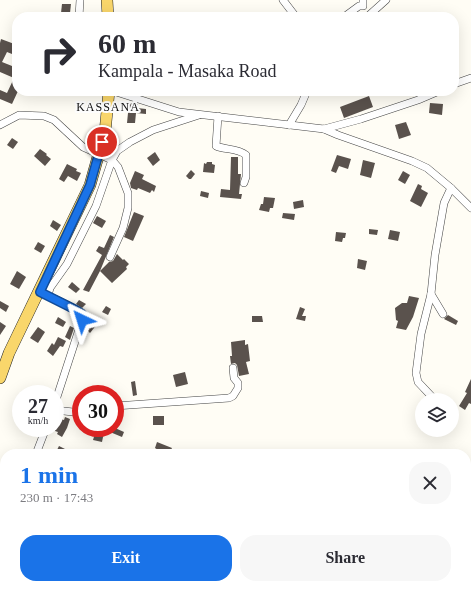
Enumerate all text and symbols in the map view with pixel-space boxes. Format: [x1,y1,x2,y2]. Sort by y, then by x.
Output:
icon: right [32,28,84,80]
text: 60 m [98,28,156,59]
text: Kampala - Masaka Road [98,61,276,81]
district label: KASSANA [76,100,140,114]
pin [85,125,119,159]
icon: arrive [91,131,113,153]
position arrow [61,299,103,341]
speed limit sign: 30 [72,385,124,437]
map controls [415,393,459,437]
button: layers [415,393,459,437]
text: 27 [28,395,48,417]
text: km/h [28,415,48,426]
text: 1 min [20,462,78,488]
button: close [409,462,451,504]
text: 230 m · 17:43 [20,490,93,505]
button: Exit [20,535,232,581]
button: Share [240,535,451,581]

